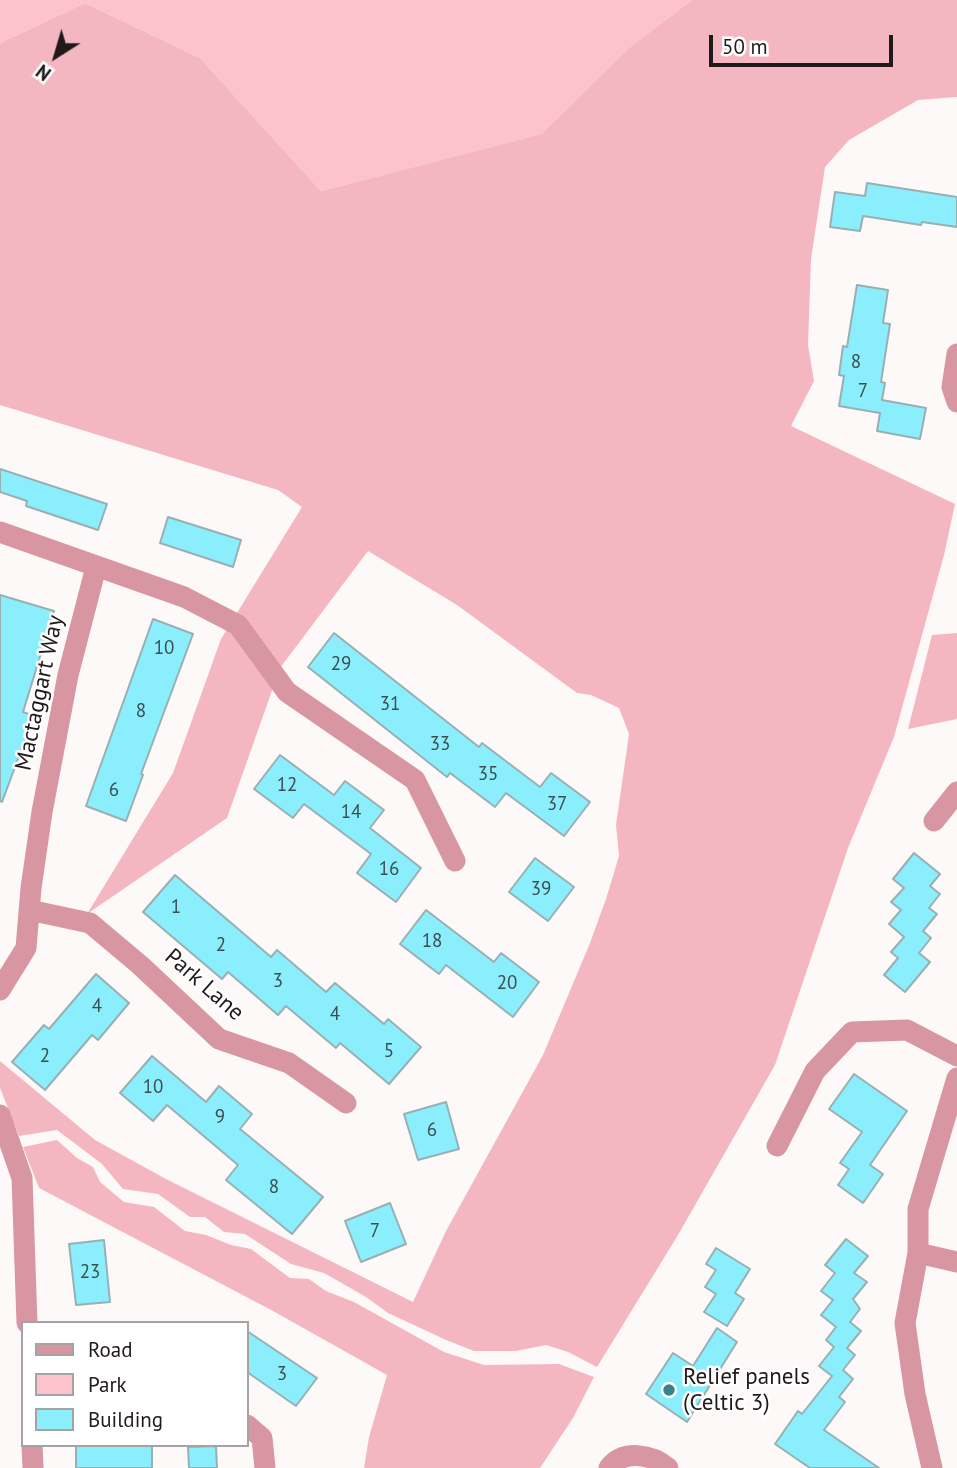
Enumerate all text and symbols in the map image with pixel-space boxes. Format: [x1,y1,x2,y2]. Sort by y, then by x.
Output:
north arrow [21,21,91,91]
scale bar [712,21,896,65]
text: 50 m [722,33,768,60]
text: N [31,59,56,86]
house number: 8 [851,352,861,374]
house number: 7 [858,381,868,403]
street label: Mactaggart Way [10,613,70,773]
house number: 10 [154,638,174,660]
house number: 29 [331,654,351,676]
house number: 31 [380,694,400,716]
house number: 8 [136,701,146,723]
house number: 33 [430,734,450,756]
house number: 35 [478,764,498,786]
house number: 12 [277,775,297,797]
house number: 6 [109,780,119,802]
house number: 37 [547,794,567,816]
house number: 14 [341,802,361,824]
house number: 16 [379,859,399,881]
house number: 39 [531,879,551,901]
house number: 1 [171,897,181,919]
house number: 18 [422,931,442,953]
house number: 2 [216,935,226,957]
street label: Park Lane [159,943,249,1027]
house number: 3 [273,971,283,993]
house number: 20 [497,973,517,995]
house number: 4 [92,996,102,1018]
house number: 4 [330,1004,340,1026]
house number: 5 [384,1041,394,1063]
house number: 2 [40,1046,50,1068]
house number: 10 [143,1077,163,1099]
house number: 9 [215,1107,225,1129]
house number: 6 [427,1120,437,1142]
house number: 8 [269,1177,279,1199]
house number: 7 [370,1221,380,1243]
house number: 23 [80,1262,100,1284]
legend [21,1321,248,1447]
text: Road [88,1336,132,1363]
place label: Relief panels (Celtic 3) [683,1363,810,1417]
house number: 3 [277,1364,287,1386]
text: Park [88,1371,127,1398]
marker: Relief panels (Celtic 3) [661,1382,677,1398]
text: Building [88,1406,163,1433]

